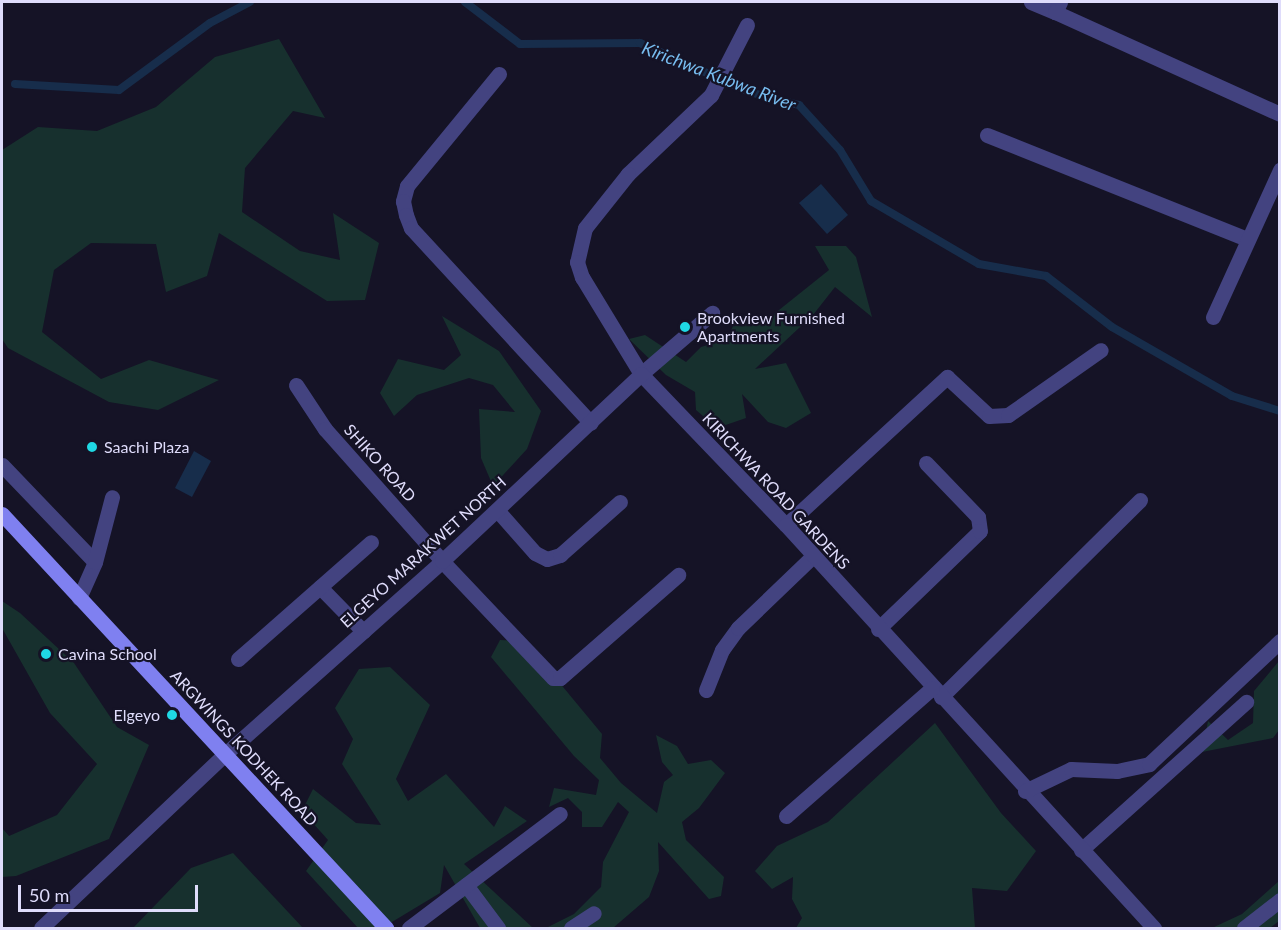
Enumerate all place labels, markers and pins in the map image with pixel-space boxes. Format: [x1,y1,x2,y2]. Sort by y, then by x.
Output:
place label: Brookview Furnished Apartments [697,308,845,346]
marker: Brookview Furnished Apartments [678,320,692,334]
place label: Saachi Plaza [104,437,189,457]
marker: Saachi Plaza [85,440,99,454]
place label: Cavina School [58,644,157,664]
marker: Cavina School [39,647,53,661]
place label: Elgeyo [114,705,160,725]
marker: Elgeyo [165,708,179,722]

